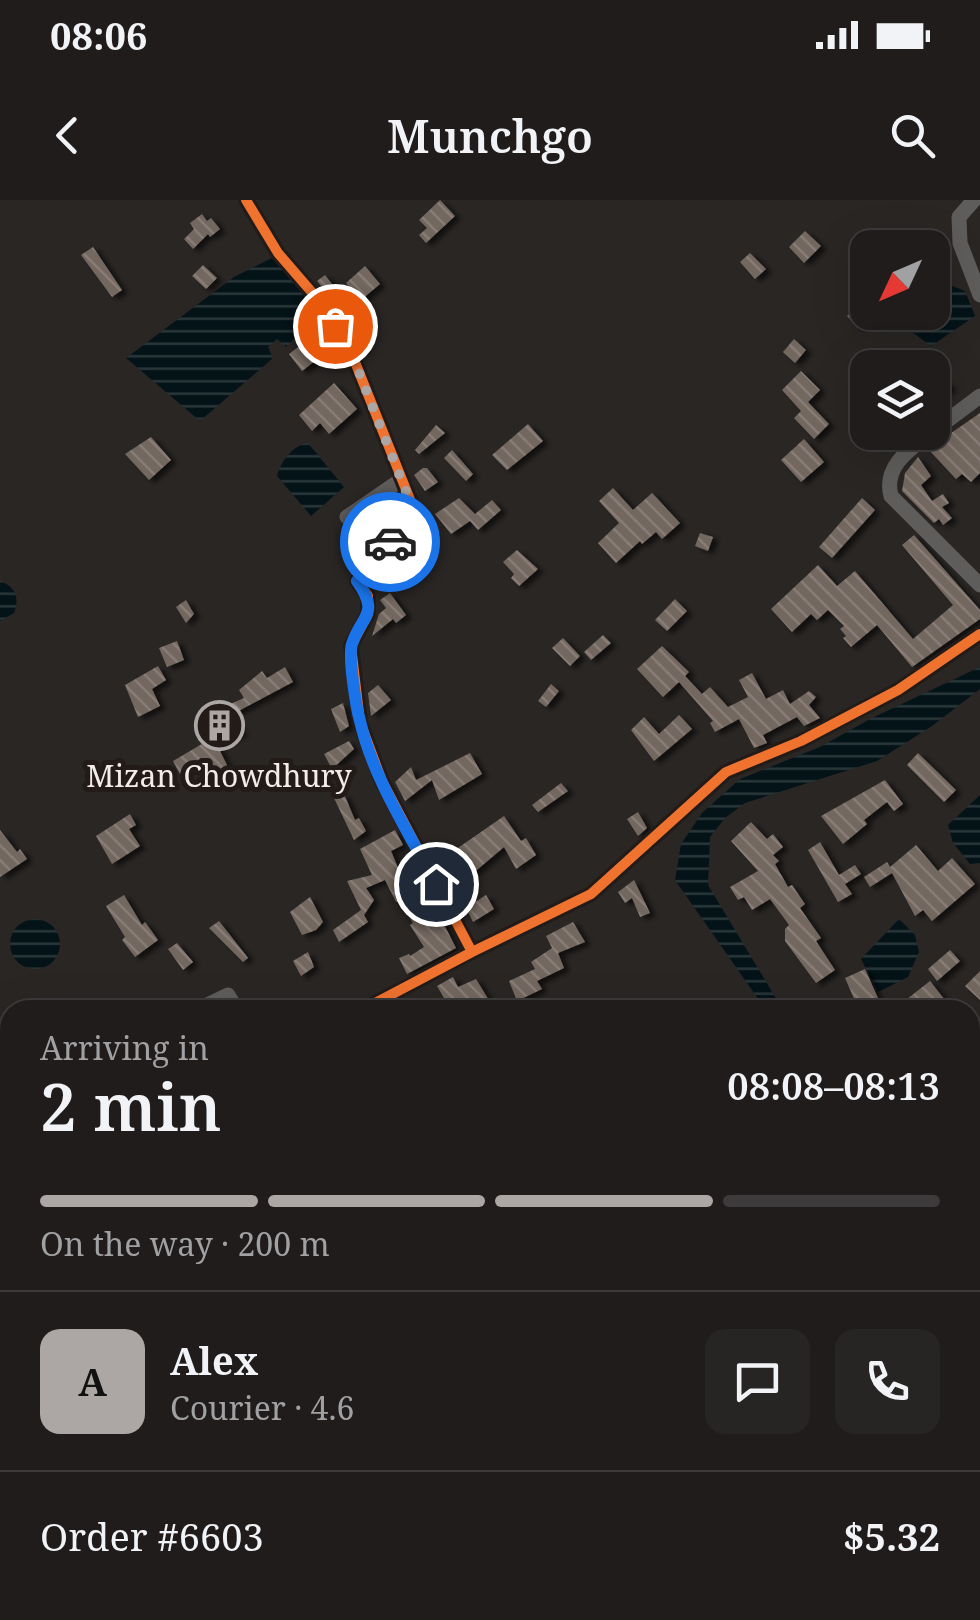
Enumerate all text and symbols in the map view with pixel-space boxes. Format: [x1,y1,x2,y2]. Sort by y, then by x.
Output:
text: 08:06 [50,9,147,61]
text: Munchgo [387,105,593,166]
icon: back [40,108,95,163]
icon: search [885,108,940,163]
north arrow [850,230,950,330]
map controls [850,230,950,450]
pin [293,284,378,369]
icon: bag [308,299,363,354]
button: layers [850,350,950,450]
courier [340,492,440,592]
icon: car [363,515,418,570]
building icon: Mizan Chowdhury [193,700,245,752]
place label: Mizan Chowdhury [86,755,352,796]
pin [394,842,479,927]
icon: home [409,857,464,912]
text: Arriving in [40,1026,209,1069]
text: 08:08–08:13 [727,1059,940,1111]
text: 2 min [40,1062,222,1150]
text: On the way · 200 m [40,1222,330,1265]
button: chat [705,1329,810,1434]
button: phone [835,1329,940,1434]
text: Alex [170,1334,258,1386]
text: A [78,1355,107,1407]
text: Courier · 4.6 [170,1386,354,1429]
text: Order #6603 [40,1510,264,1562]
text: $5.32 [843,1510,940,1562]

